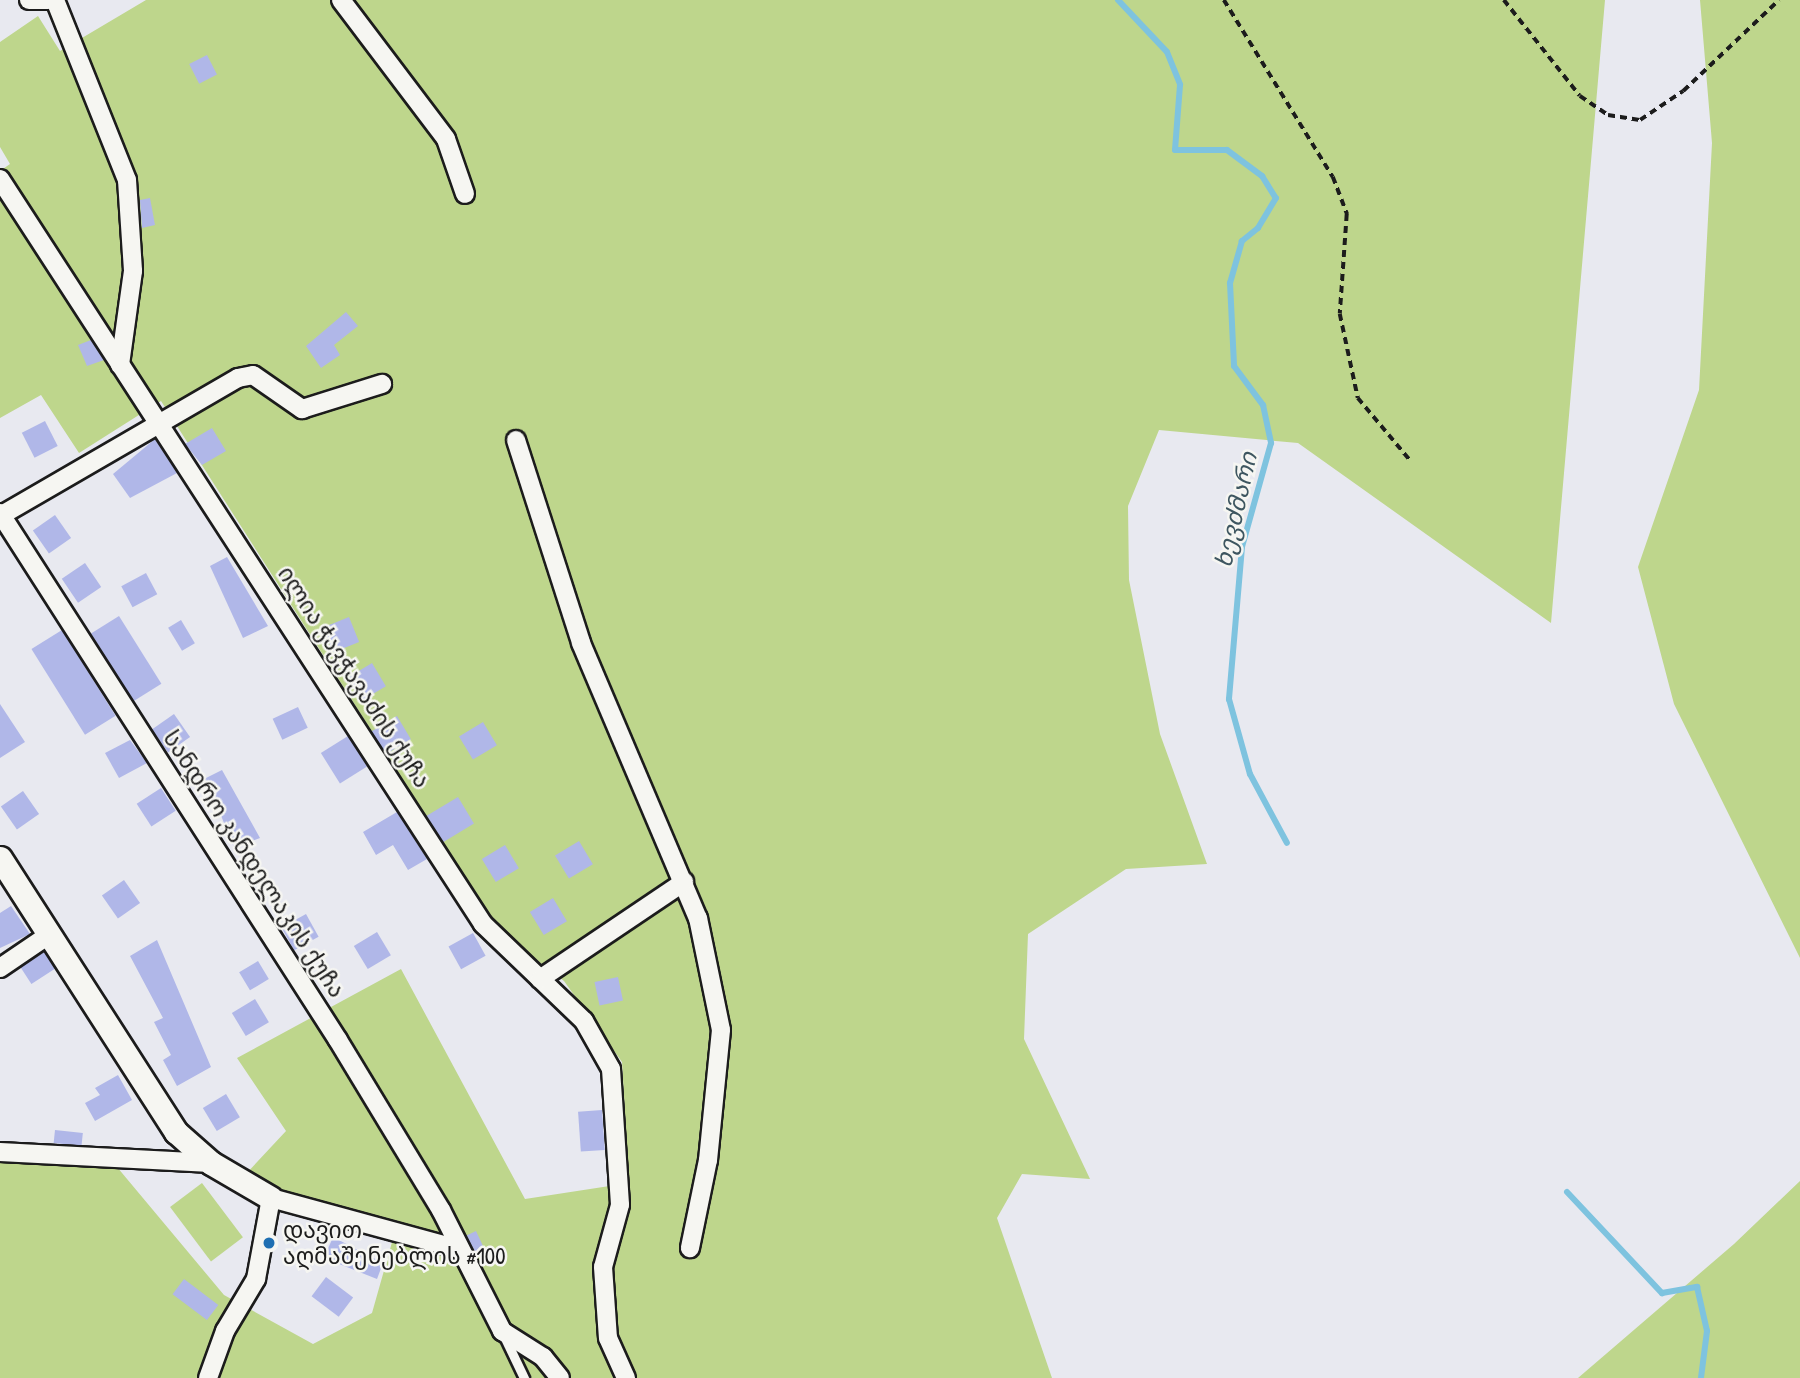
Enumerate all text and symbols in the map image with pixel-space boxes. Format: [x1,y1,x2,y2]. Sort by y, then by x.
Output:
water label: ხევძმარი [1209,450,1263,570]
street label: ილია ჭავჭავაძის ქუჩა [272,561,436,793]
street label: სანდრო კანდელაკის ქუჩა [157,725,351,1003]
place label: დავით აღმაშენებლის #100 [283,1216,505,1270]
marker: დავით აღმაშენებლის #100 [261,1235,277,1251]

